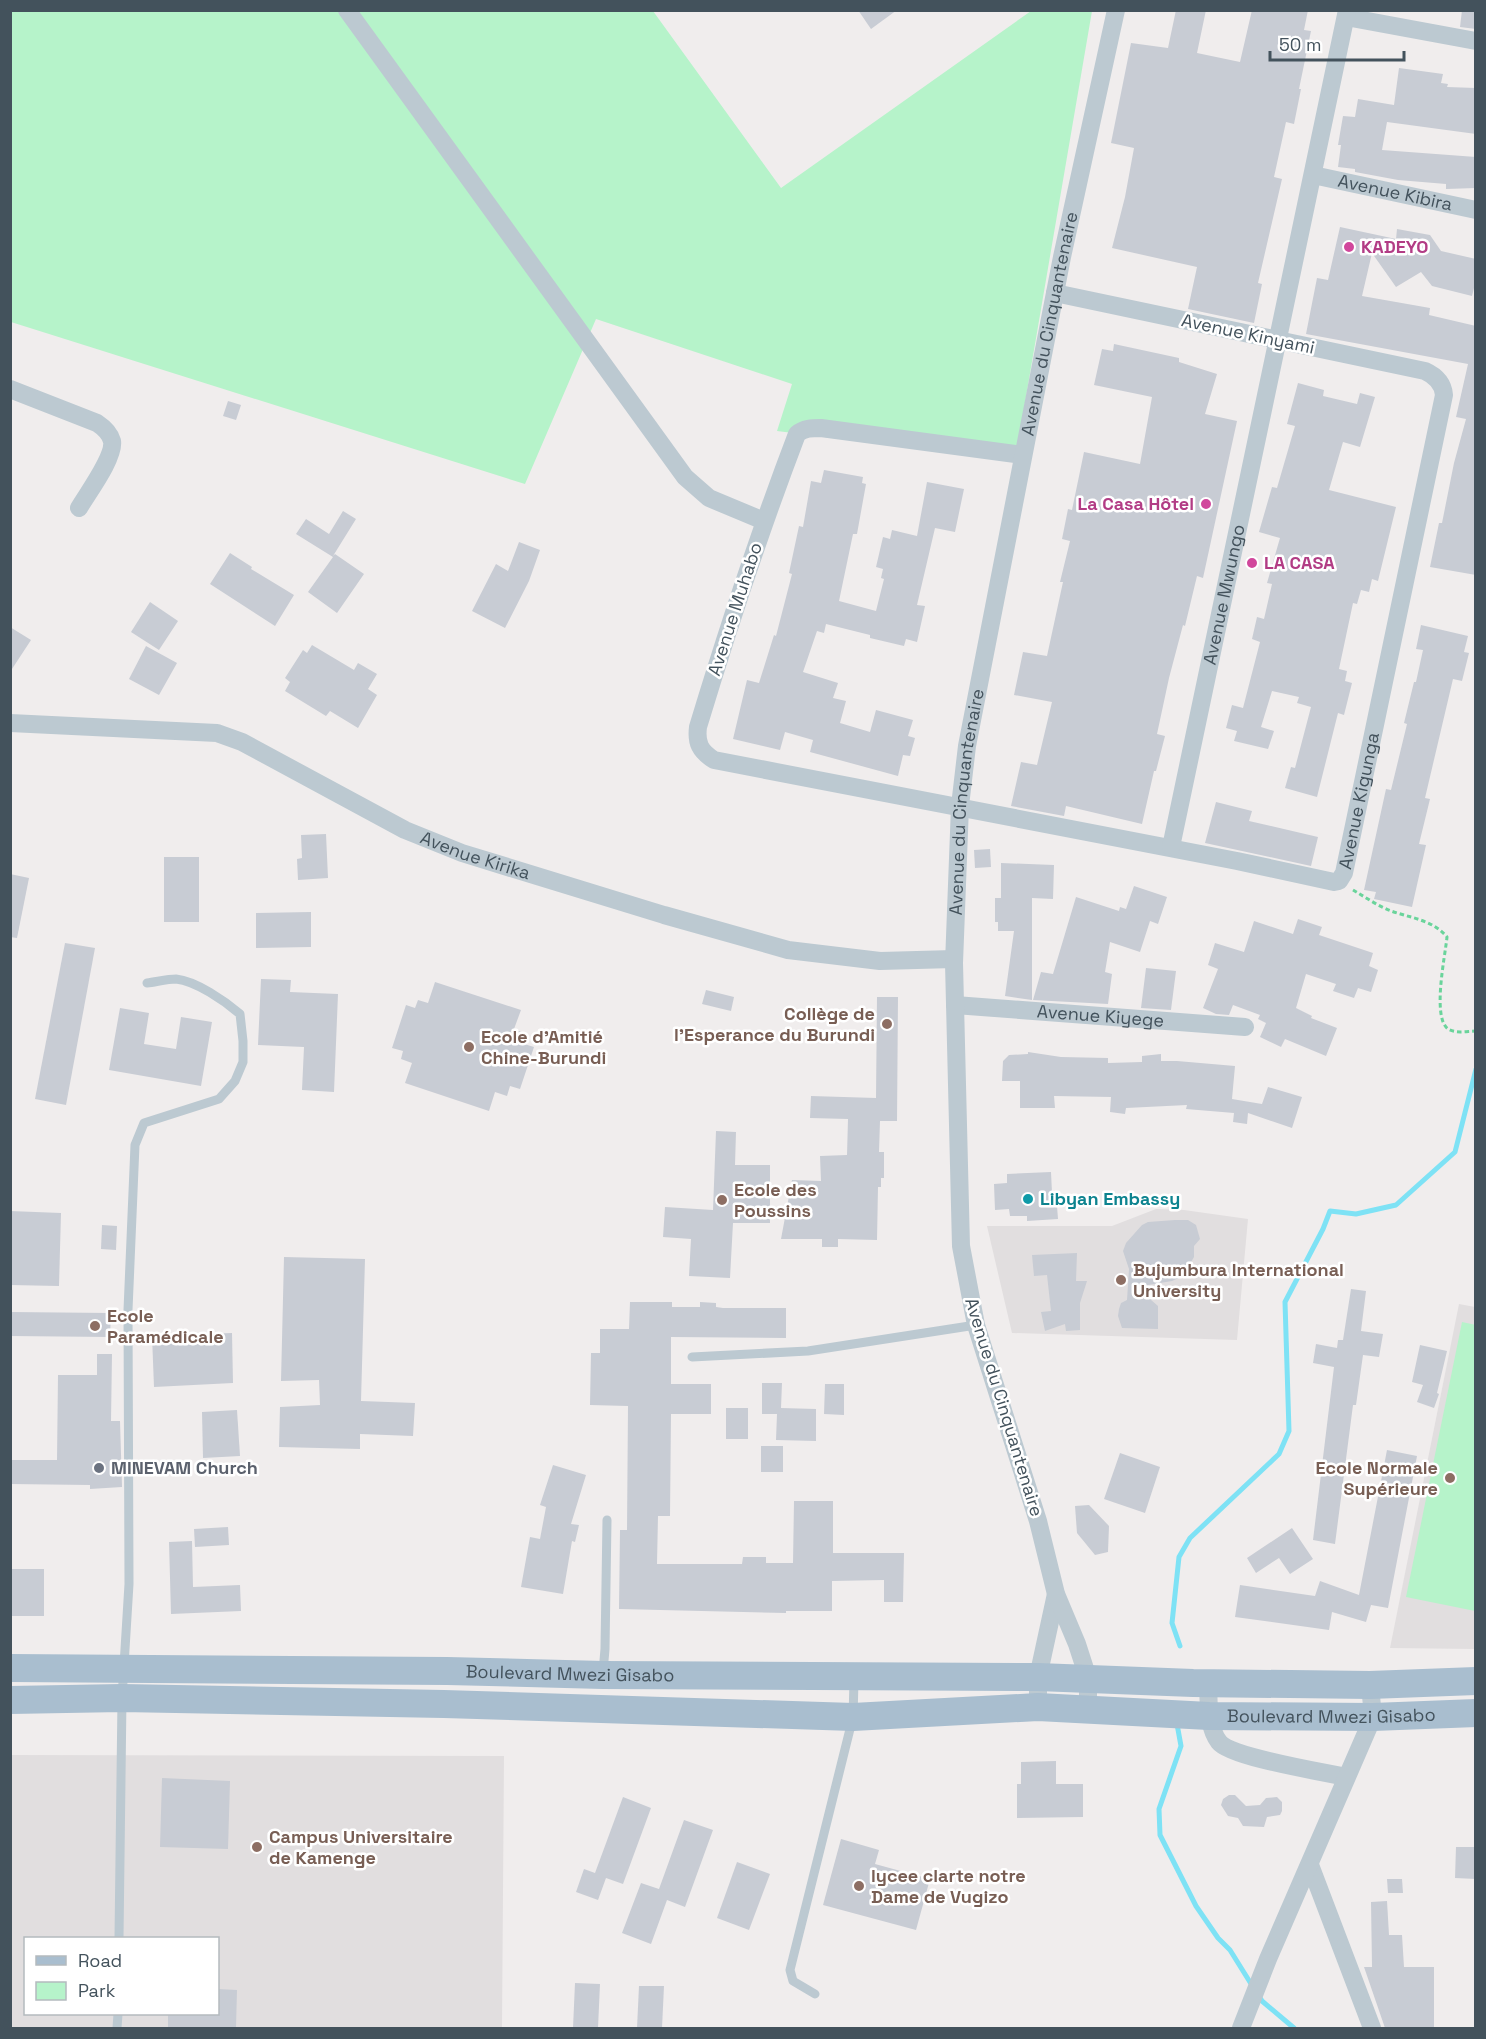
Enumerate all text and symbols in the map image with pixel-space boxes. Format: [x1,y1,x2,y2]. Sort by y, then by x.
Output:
scale bar [1270,24,1404,62]
text: 50 m [1279,33,1321,56]
street label: Avenue Kibira [1336,169,1455,216]
street label: Avenue du Cinquantenaire [1016,209,1083,438]
place label: KADEYO [1361,235,1429,258]
marker: KADEYO [1342,240,1356,254]
street label: Avenue Kinyami [1179,308,1317,359]
place label: La Casa Hôtel [1077,492,1194,515]
marker: La Casa Hôtel [1199,497,1213,511]
street label: Avenue Mwungo [1198,522,1250,667]
street label: Avenue Muhabo [702,539,767,678]
place label: LA CASA [1264,551,1335,574]
marker: LA CASA [1245,556,1259,570]
street label: Avenue du Cinquantenaire [944,687,989,916]
street label: Avenue Kigunga [1333,730,1384,871]
street label: Avenue Kirika [417,825,533,884]
street label: Avenue Kiyege [1036,999,1165,1032]
place label: Collège de l'Esperance du Burundi [674,1002,875,1046]
marker: Collège de l'Esperance du Burundi [880,1017,894,1031]
place label: Ecole d'Amitié Chine-Burundi [481,1025,606,1069]
marker: Ecole d'Amitié Chine-Burundi [462,1040,476,1054]
place label: Ecole des Poussins [734,1178,817,1222]
place label: Libyan Embassy [1040,1187,1180,1210]
marker: Libyan Embassy [1021,1192,1035,1206]
marker: Ecole des Poussins [715,1193,729,1207]
place label: Bujumbura International University [1133,1258,1344,1302]
marker: Bujumbura International University [1114,1273,1128,1287]
street label: Avenue du Cinquantenaire [960,1295,1049,1519]
place label: Ecole Paramédicale [107,1304,224,1348]
marker: Ecole Paramédicale [88,1319,102,1333]
place label: MINEVAM Church [111,1456,258,1479]
place label: Ecole Normale Supérieure [1316,1456,1438,1500]
marker: MINEVAM Church [92,1461,106,1475]
marker: Ecole Normale Supérieure [1443,1471,1457,1485]
street label: Boulevard Mwezi Gisabo [465,1659,674,1686]
street label: Boulevard Mwezi Gisabo [1227,1703,1436,1728]
place label: Campus Universitaire de Kamenge [269,1825,453,1869]
marker: Campus Universitaire de Kamenge [250,1840,264,1854]
place label: lycee clarte notre Dame de Vugizo [871,1864,1026,1908]
marker: lycee clarte notre Dame de Vugizo [852,1879,866,1893]
legend [24,1937,219,2015]
text: Road [78,1949,122,1972]
text: Park [78,1979,116,2002]

